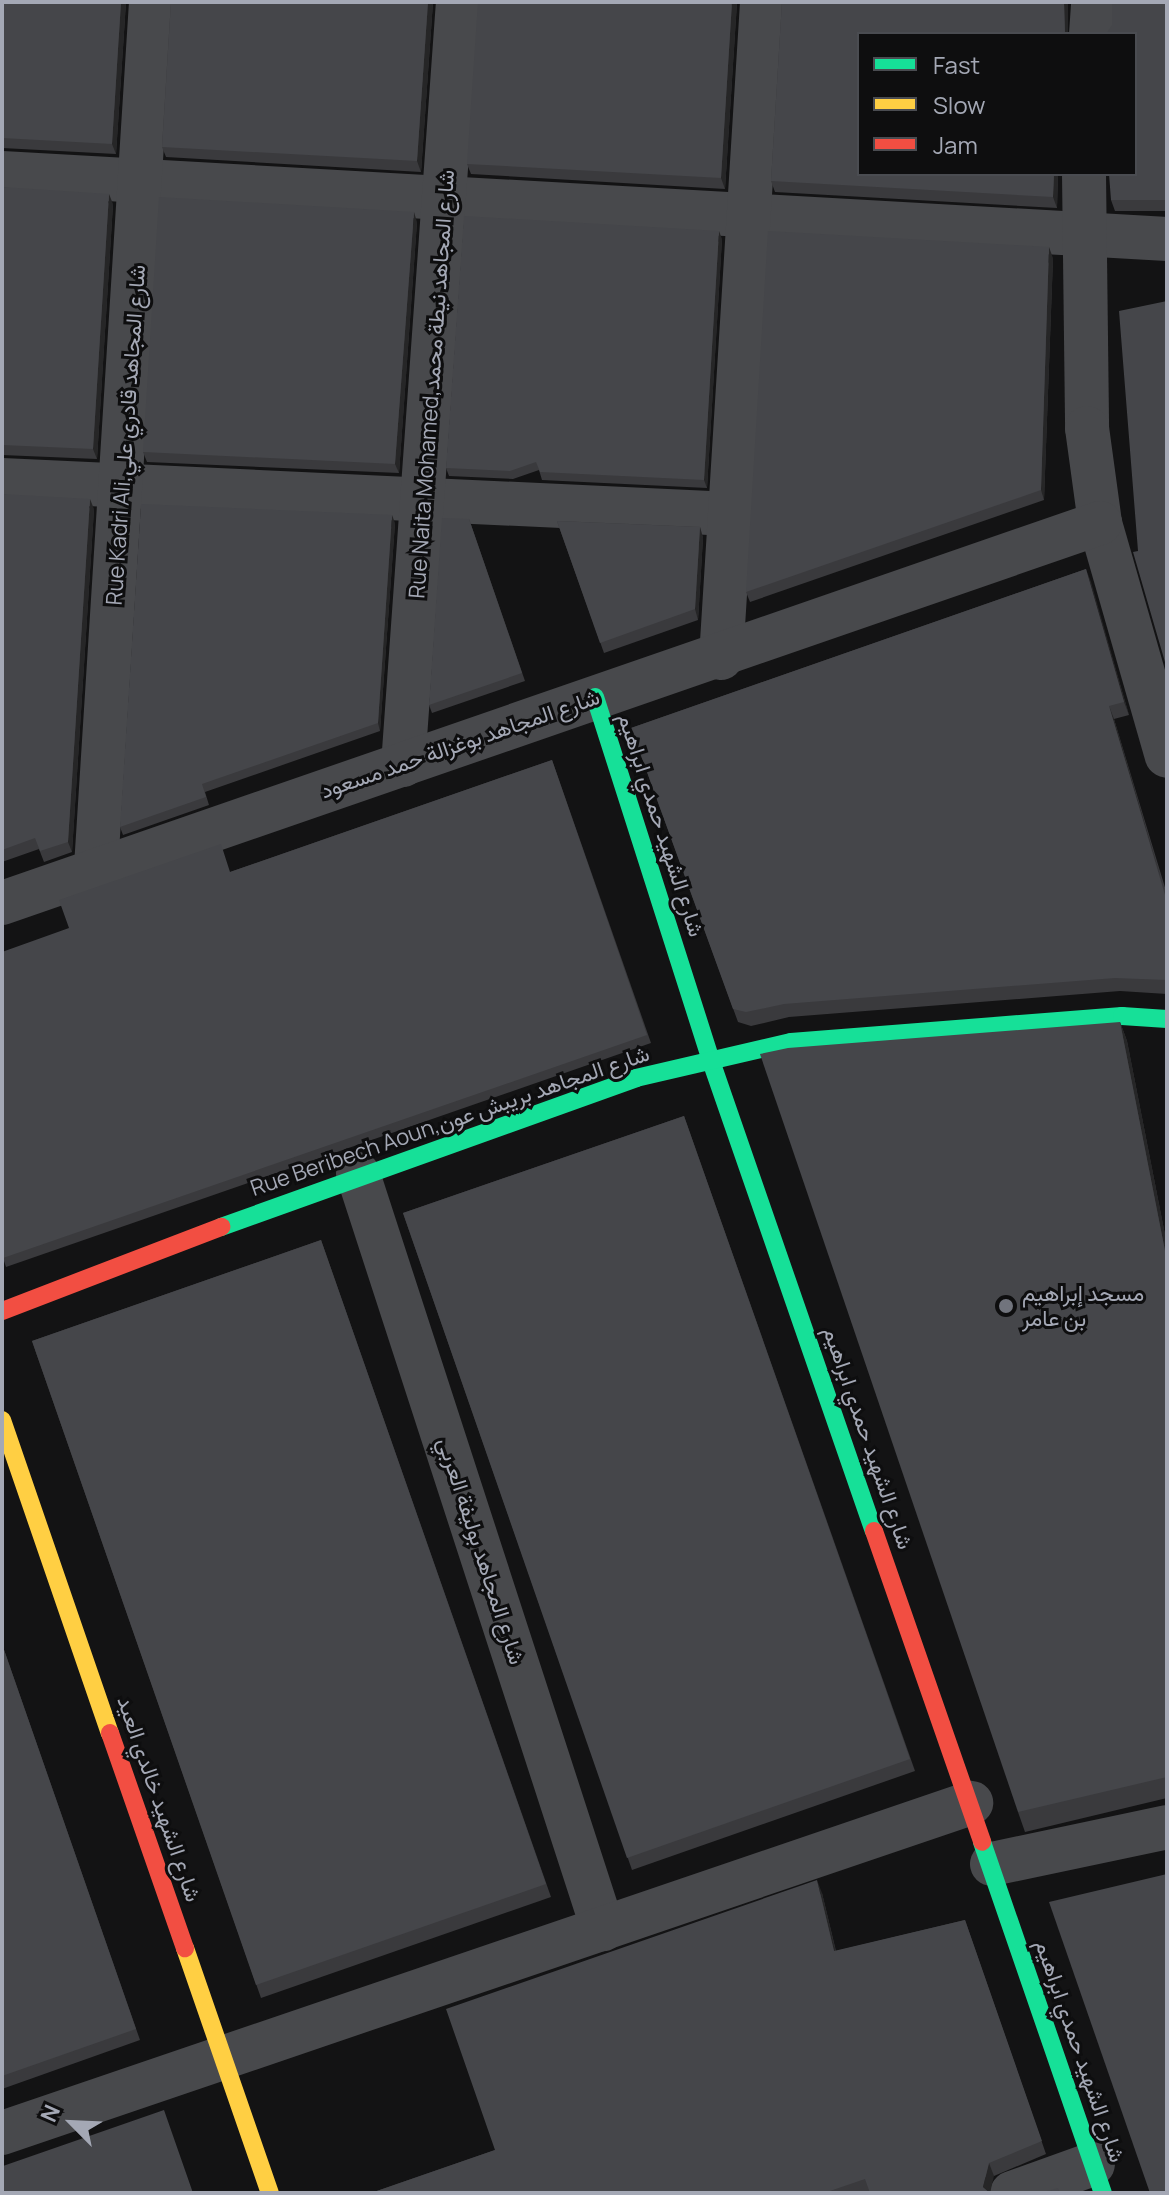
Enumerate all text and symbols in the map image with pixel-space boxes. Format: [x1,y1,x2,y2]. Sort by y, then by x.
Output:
legend [857,32,1137,176]
text: Fast [933,48,980,81]
text: Slow [933,88,986,121]
text: Jam [933,128,978,161]
street label: Rue Naita Mohamed,شارع المجاهد نيطة محمد [404,169,460,599]
street label: Rue Kadri Ali,شارع المجاهد قادري علي [101,264,151,606]
street label: شارع المجاهد بوغزالة حمد مسعود [317,684,603,804]
street label: شارع الشهيد حمدي ابراهيم [612,710,710,940]
street label: Rue Beribech Aoun,شارع المجاهد بريبش عون [247,1040,653,1202]
place label: مسجد إبراهيم بن عامر [1022,1280,1144,1332]
marker: مسجد إبراهيم بن عامر [997,1297,1015,1315]
street label: شارع الشهيد حمدي ابراهيم [817,1323,919,1553]
street label: شارع المجاهد بوليفة العربي [432,1434,530,1668]
street label: شارع الشهيد خالدي العيد [111,1693,207,1905]
street label: شارع الشهيد حمدي ابراهيم [1029,1936,1131,2166]
north arrow [32,2083,112,2163]
text: N [33,2100,67,2127]

